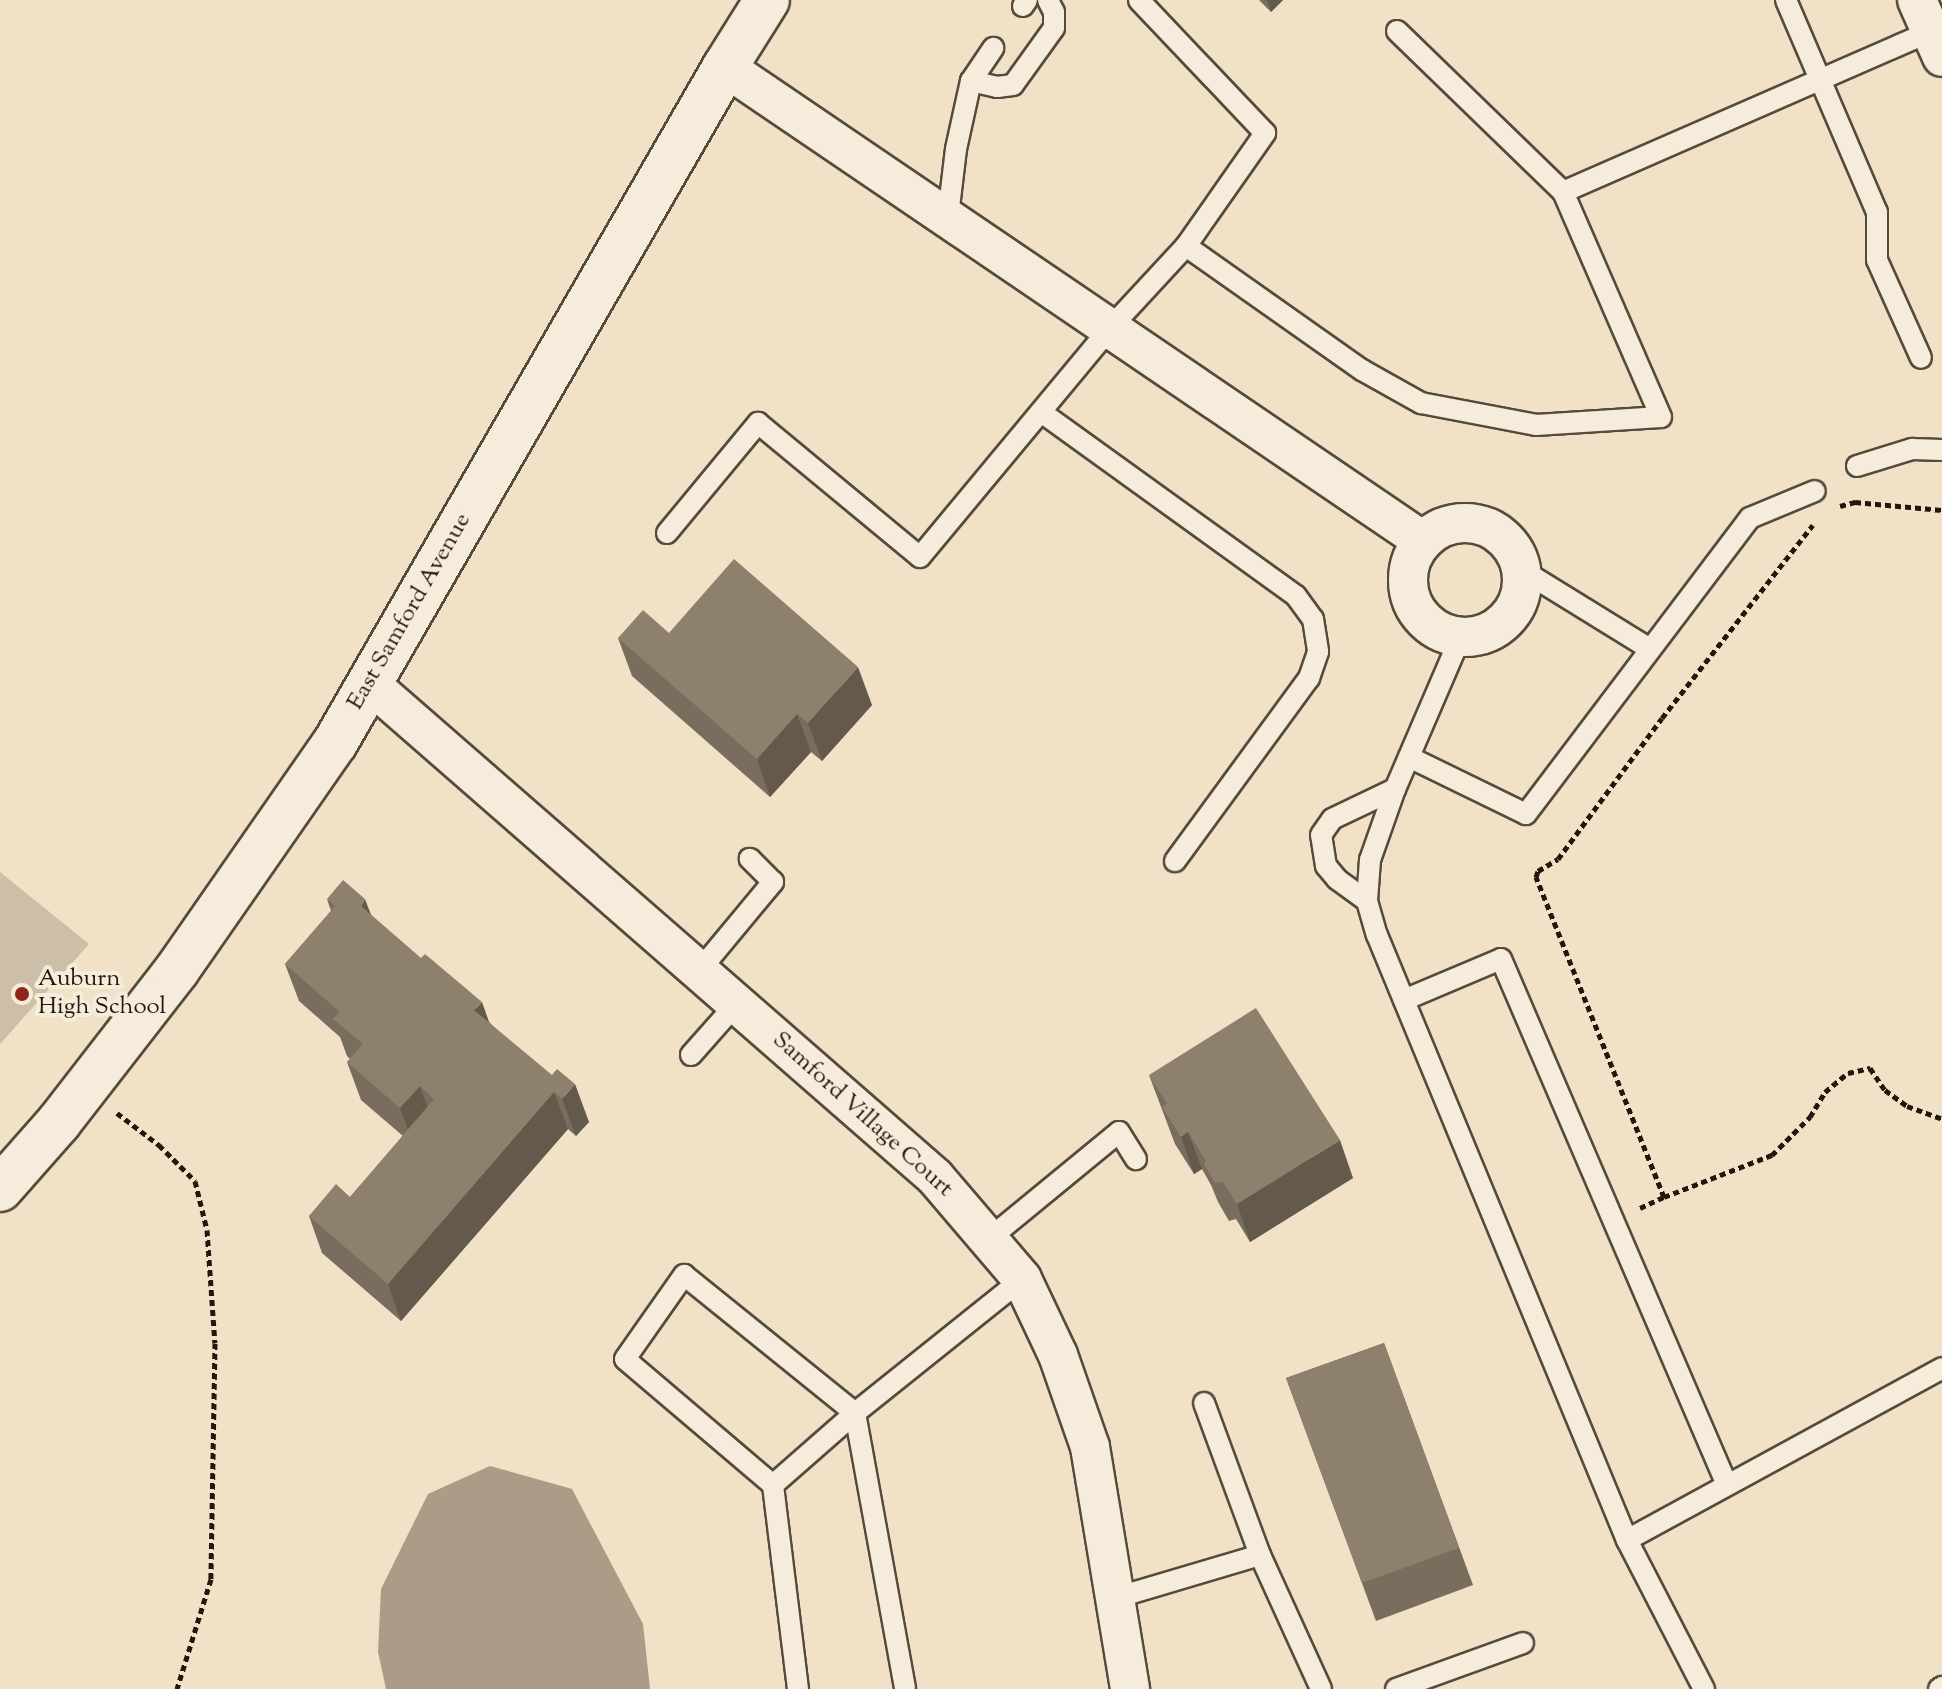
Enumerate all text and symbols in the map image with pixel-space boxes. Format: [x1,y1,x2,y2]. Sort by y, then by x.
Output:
street label: East Samford Avenue [342,509,478,715]
place label: Auburn High School [38,966,166,1022]
marker: Auburn High School [13,985,31,1003]
street label: Samford Village Court [766,1026,958,1204]

